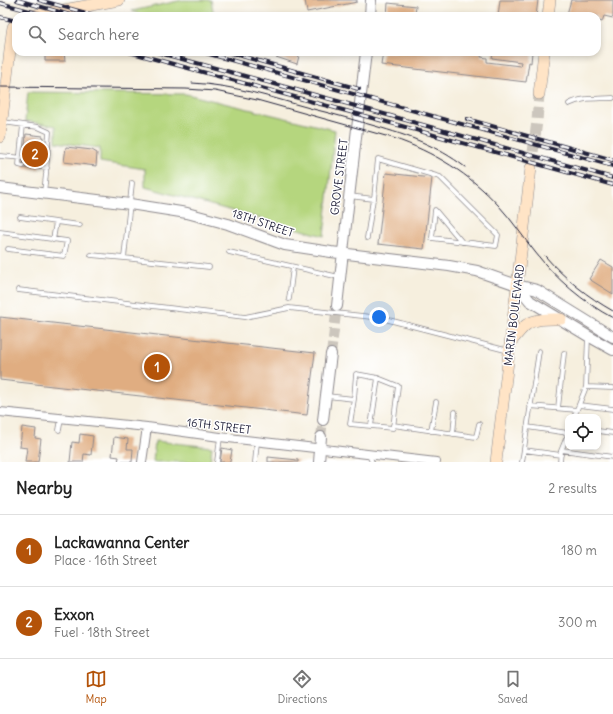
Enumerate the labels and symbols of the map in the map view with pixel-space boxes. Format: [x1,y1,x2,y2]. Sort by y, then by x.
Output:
street label: GROVE STREET [327,138,351,216]
pin: 2 [22,139,48,169]
street label: 18TH STREET [230,206,296,240]
street label: MARIN BOULEVARD [501,263,527,367]
your location [369,307,389,327]
pin: 1 [144,352,170,382]
street label: 16TH STREET [186,415,252,437]

